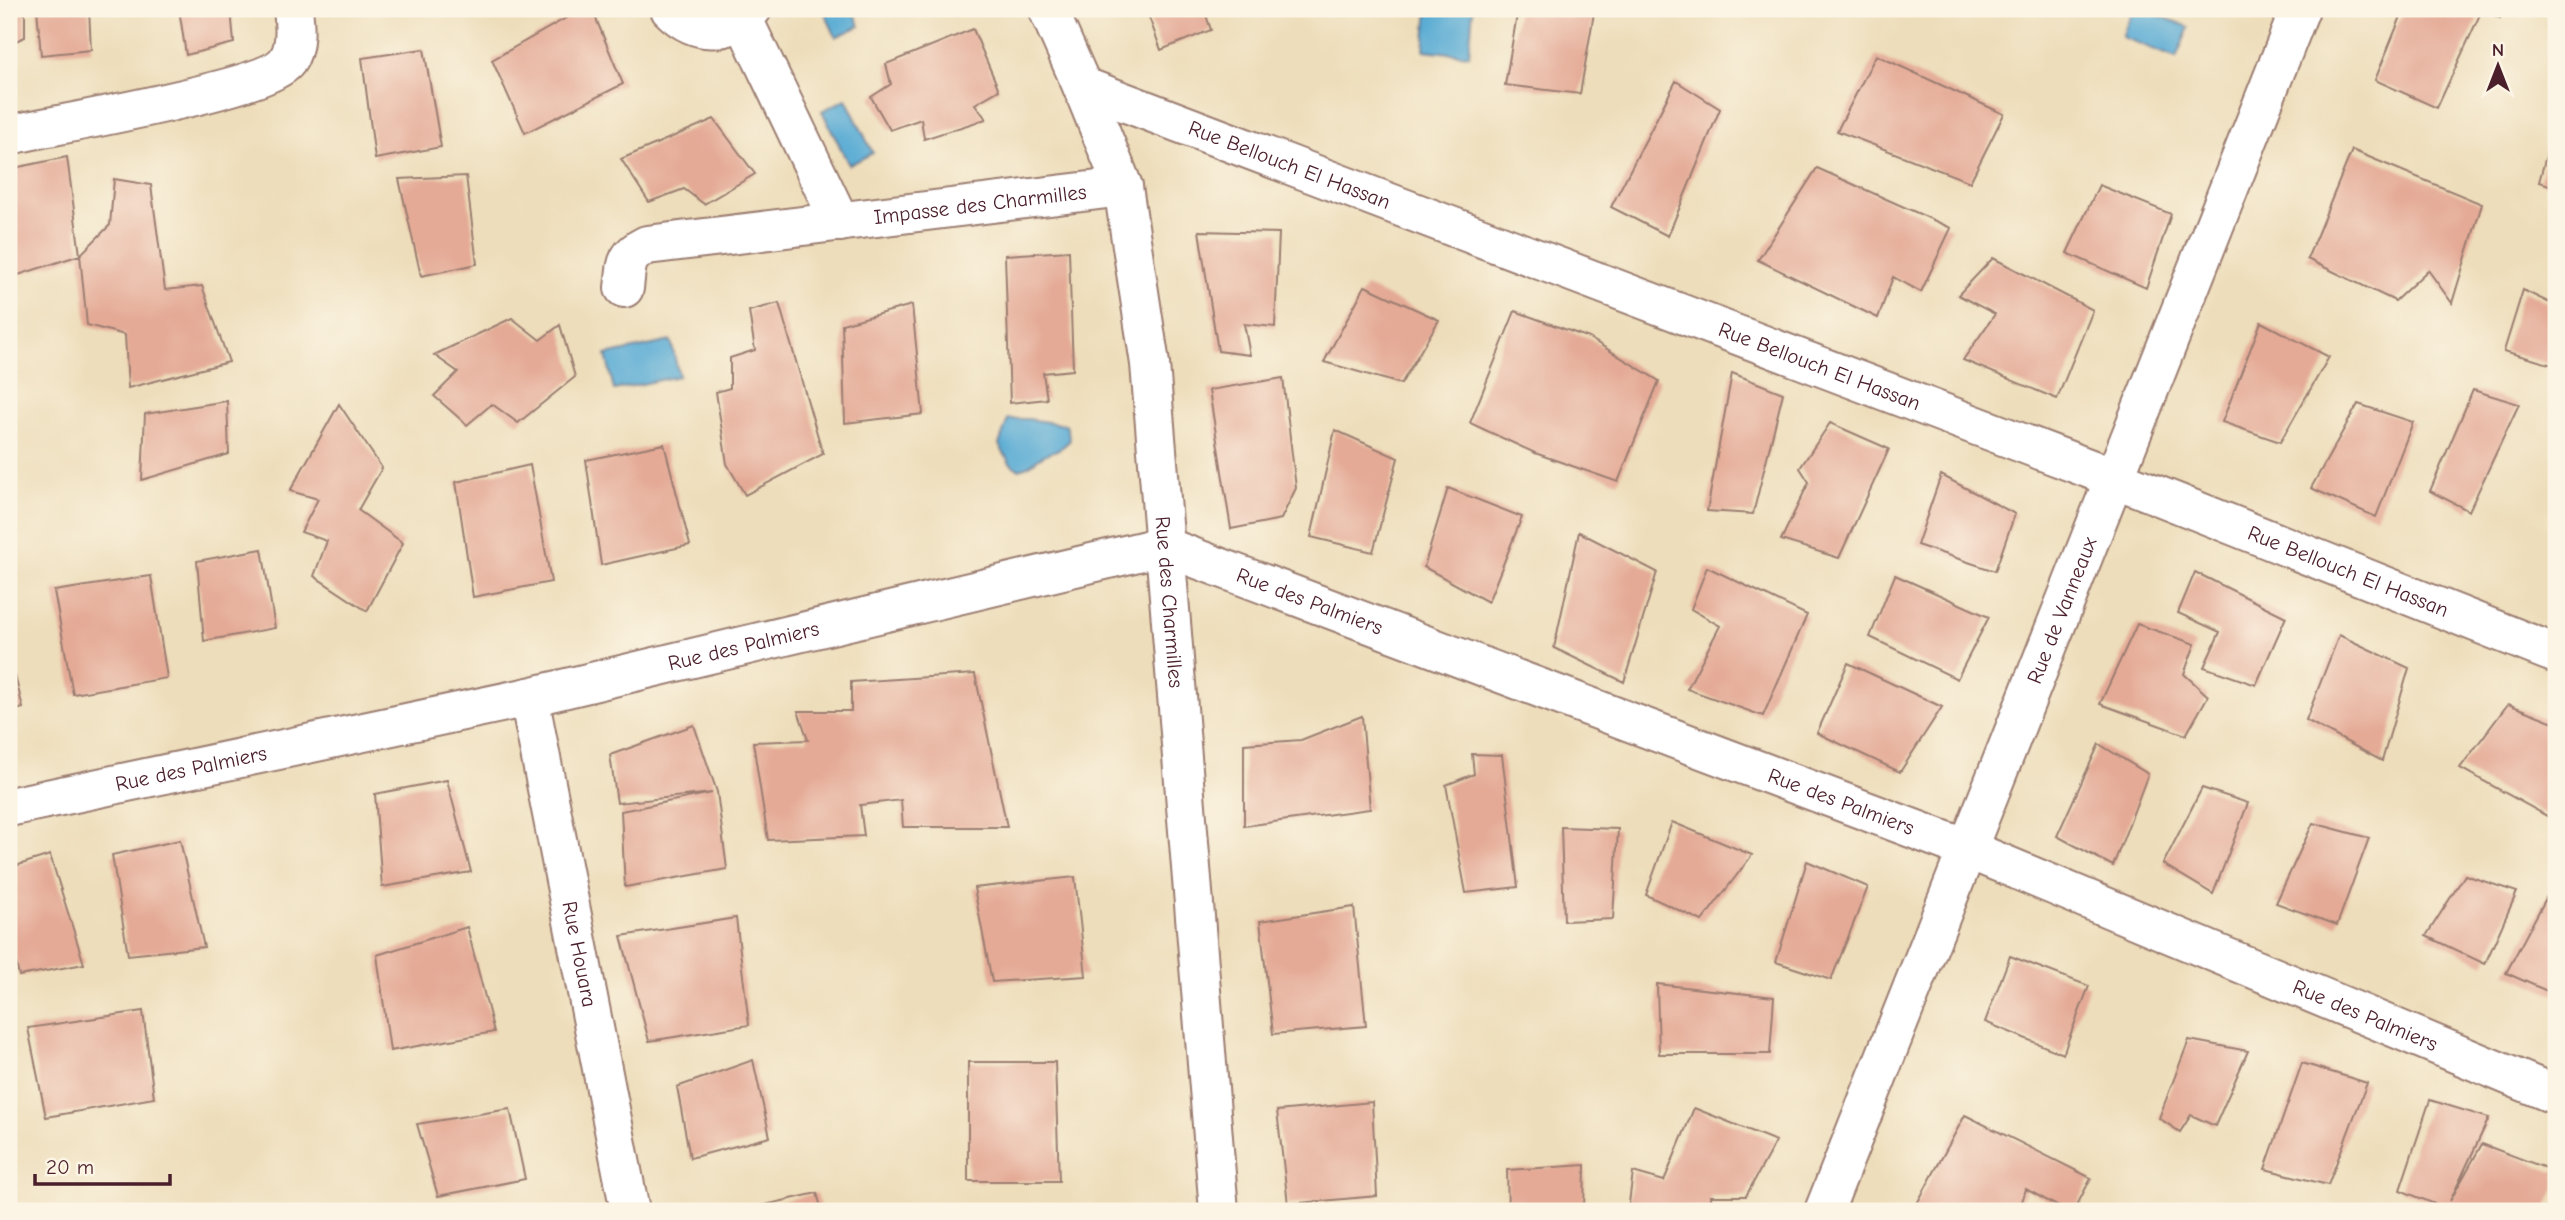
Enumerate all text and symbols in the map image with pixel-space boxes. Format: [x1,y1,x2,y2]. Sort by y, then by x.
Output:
north arrow [2464,32,2534,102]
text: N [2492,39,2504,61]
street label: Rue Bellouch El Hassan [1185,116,1394,214]
street label: Impasse des Charmilles [872,180,1088,229]
street label: Rue Bellouch El Hassan [1715,317,1924,415]
street label: Rue des Charmilles [1150,515,1188,689]
street label: Rue Bellouch El Hassan [2244,520,2452,622]
street label: Rue de Vanneaux [2022,534,2102,687]
street label: Rue des Palmiers [1233,563,1386,640]
street label: Rue des Palmiers [666,616,821,675]
street label: Rue des Palmiers [113,741,269,796]
street label: Rue des Palmiers [1765,763,1918,840]
street label: Rue Houara [557,899,602,1009]
street label: Rue des Palmiers [2289,974,2441,1056]
scale bar [35,1143,170,1187]
text: 20 m [46,1155,94,1179]

